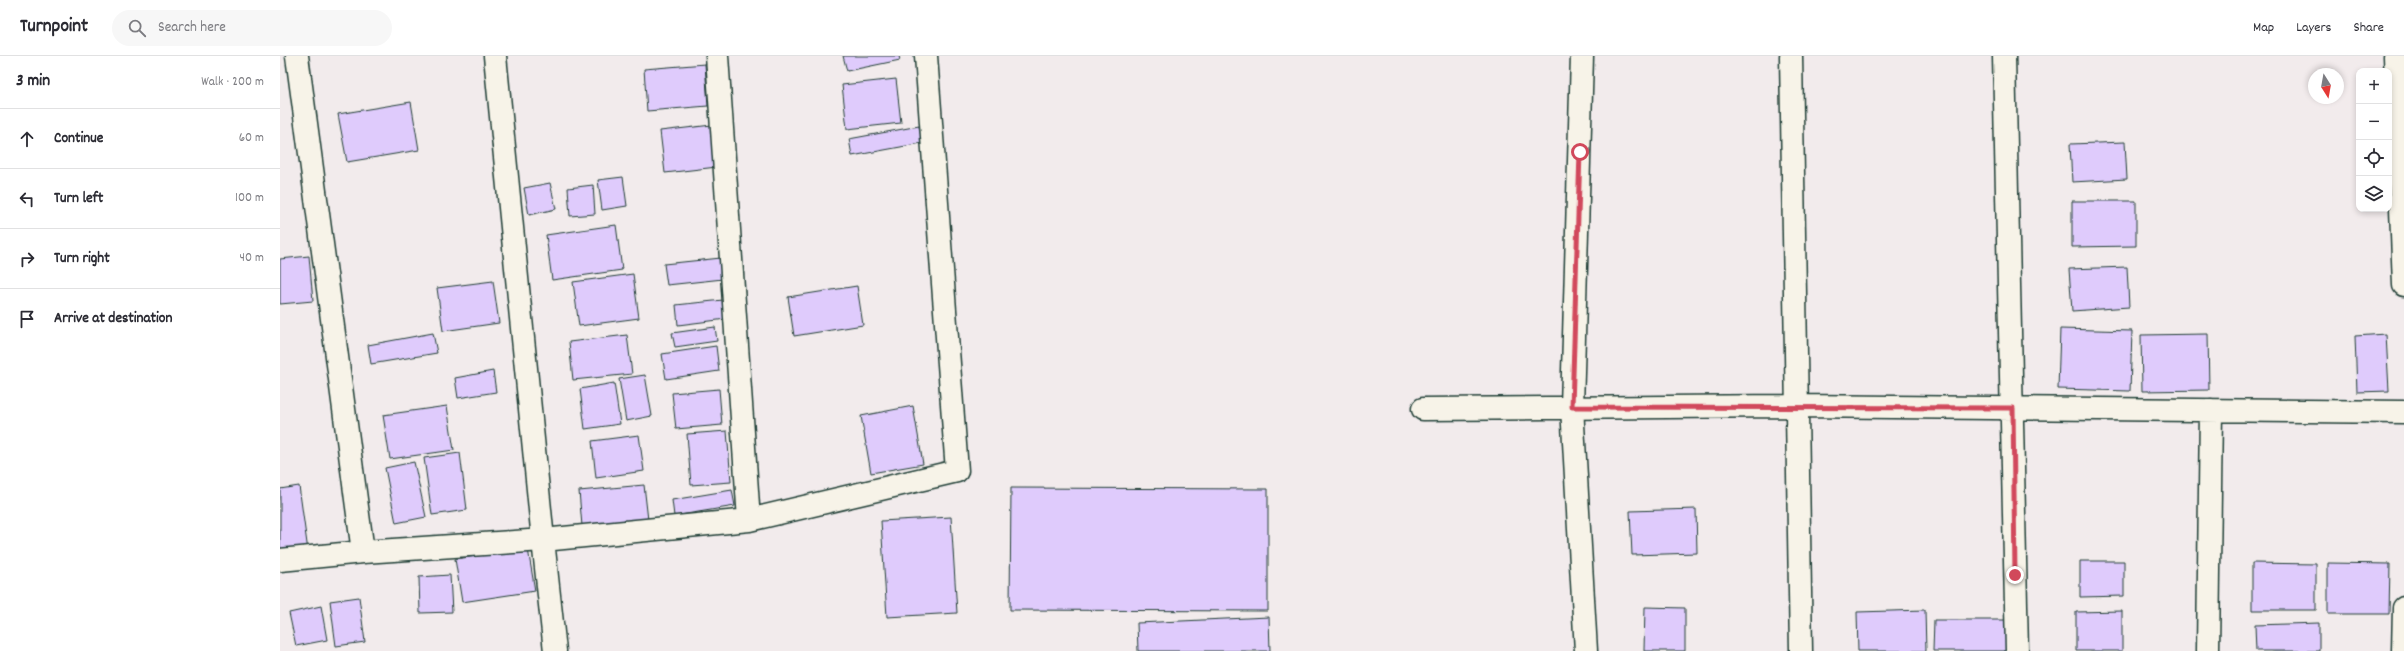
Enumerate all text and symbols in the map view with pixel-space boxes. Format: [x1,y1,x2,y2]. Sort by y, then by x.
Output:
search box [112,10,392,46]
text: Turnpoint [20,14,88,41]
icon: search [126,17,148,39]
text: Search here [158,17,226,39]
text: Map [2253,18,2274,38]
text: Layers [2296,18,2331,38]
text: Share [2353,18,2384,38]
north arrow [2308,68,2344,104]
map controls [2356,68,2392,212]
button: + [2356,68,2392,104]
text: 3 min [16,70,50,94]
text: Walk · 200 m [201,73,264,92]
button: − [2356,104,2392,140]
icon: ahead [16,128,38,150]
text: Continue [54,128,103,150]
text: 60 m [239,129,264,148]
button: locate [2356,140,2392,176]
route start [1571,143,1589,161]
button: layers [2356,176,2392,212]
icon: left [16,188,38,210]
text: Turn left [54,188,103,210]
text: 100 m [235,189,264,208]
icon: right [16,248,38,270]
text: Turn right [54,248,110,270]
text: 40 m [240,249,264,268]
icon: arrive [16,308,38,330]
text: Arrive at destination [54,308,172,330]
route end [2006,566,2024,584]

